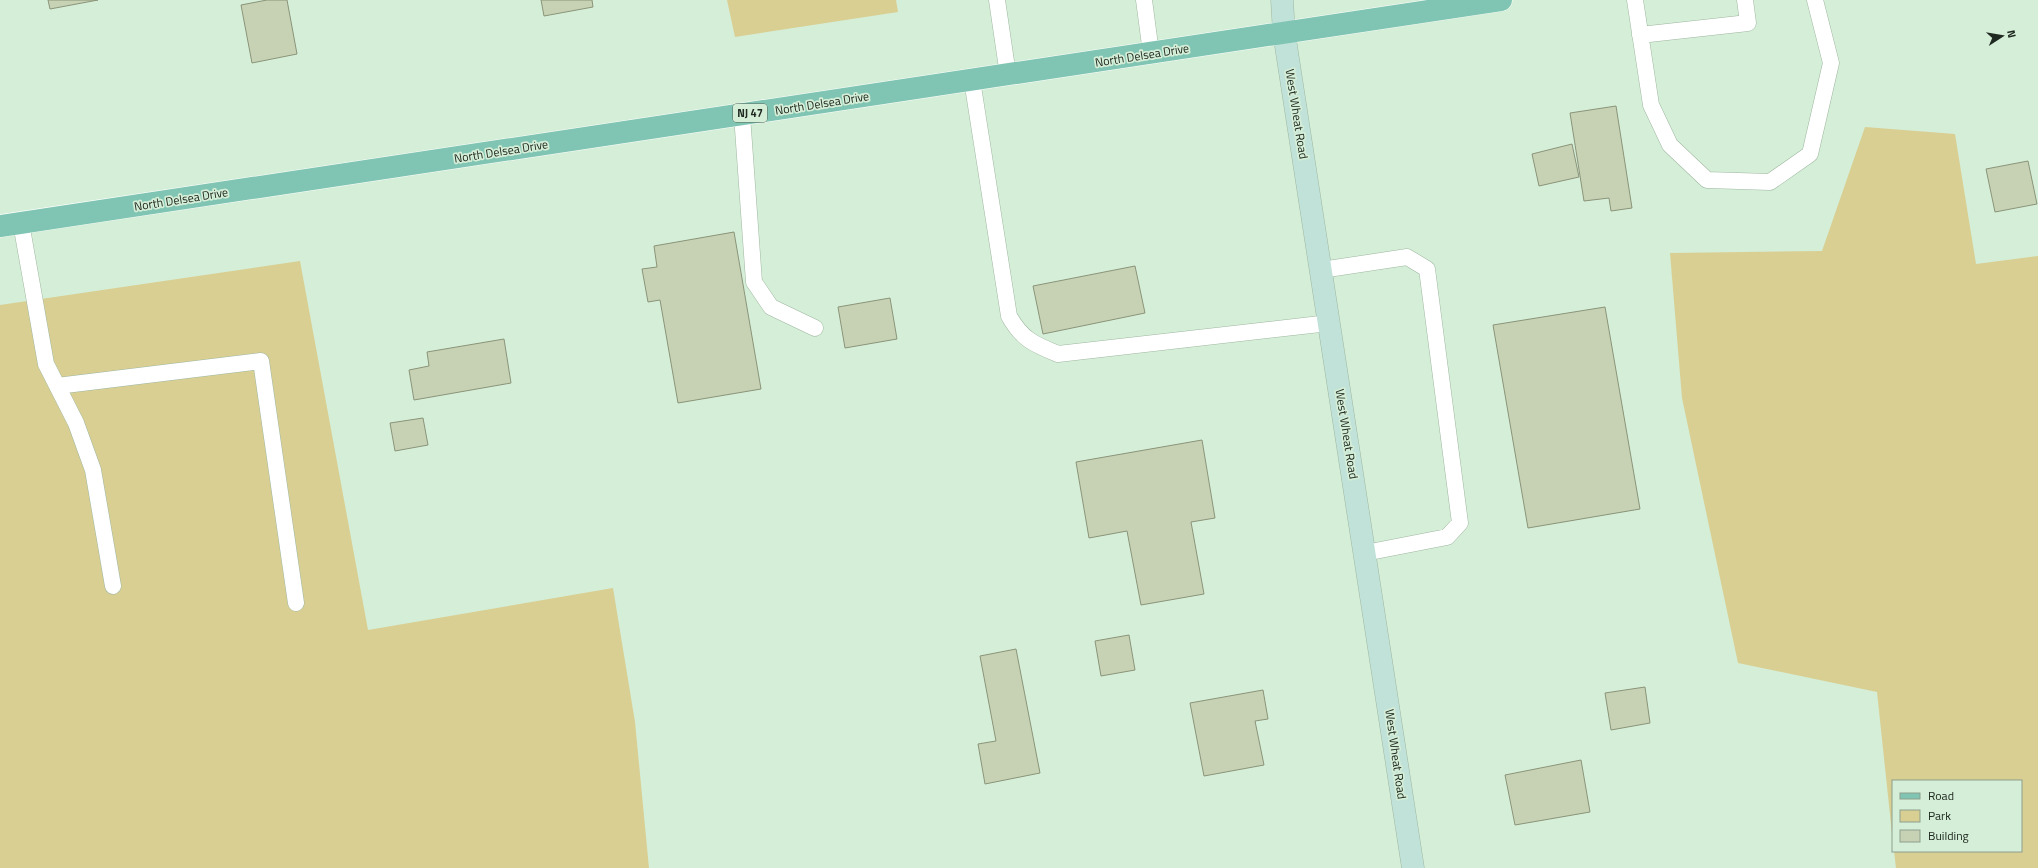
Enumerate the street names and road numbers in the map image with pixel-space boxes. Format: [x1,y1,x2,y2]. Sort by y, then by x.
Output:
street label: North Delsea Drive [1094,38,1190,72]
street label: West Wheat Road [1281,68,1313,160]
street label: North Delsea Drive [774,86,870,120]
road number: NJ 47 [733,104,767,122]
street label: North Delsea Drive [453,134,549,168]
street label: North Delsea Drive [133,182,229,216]
street label: West Wheat Road [1331,388,1363,480]
street label: West Wheat Road [1380,708,1412,800]

